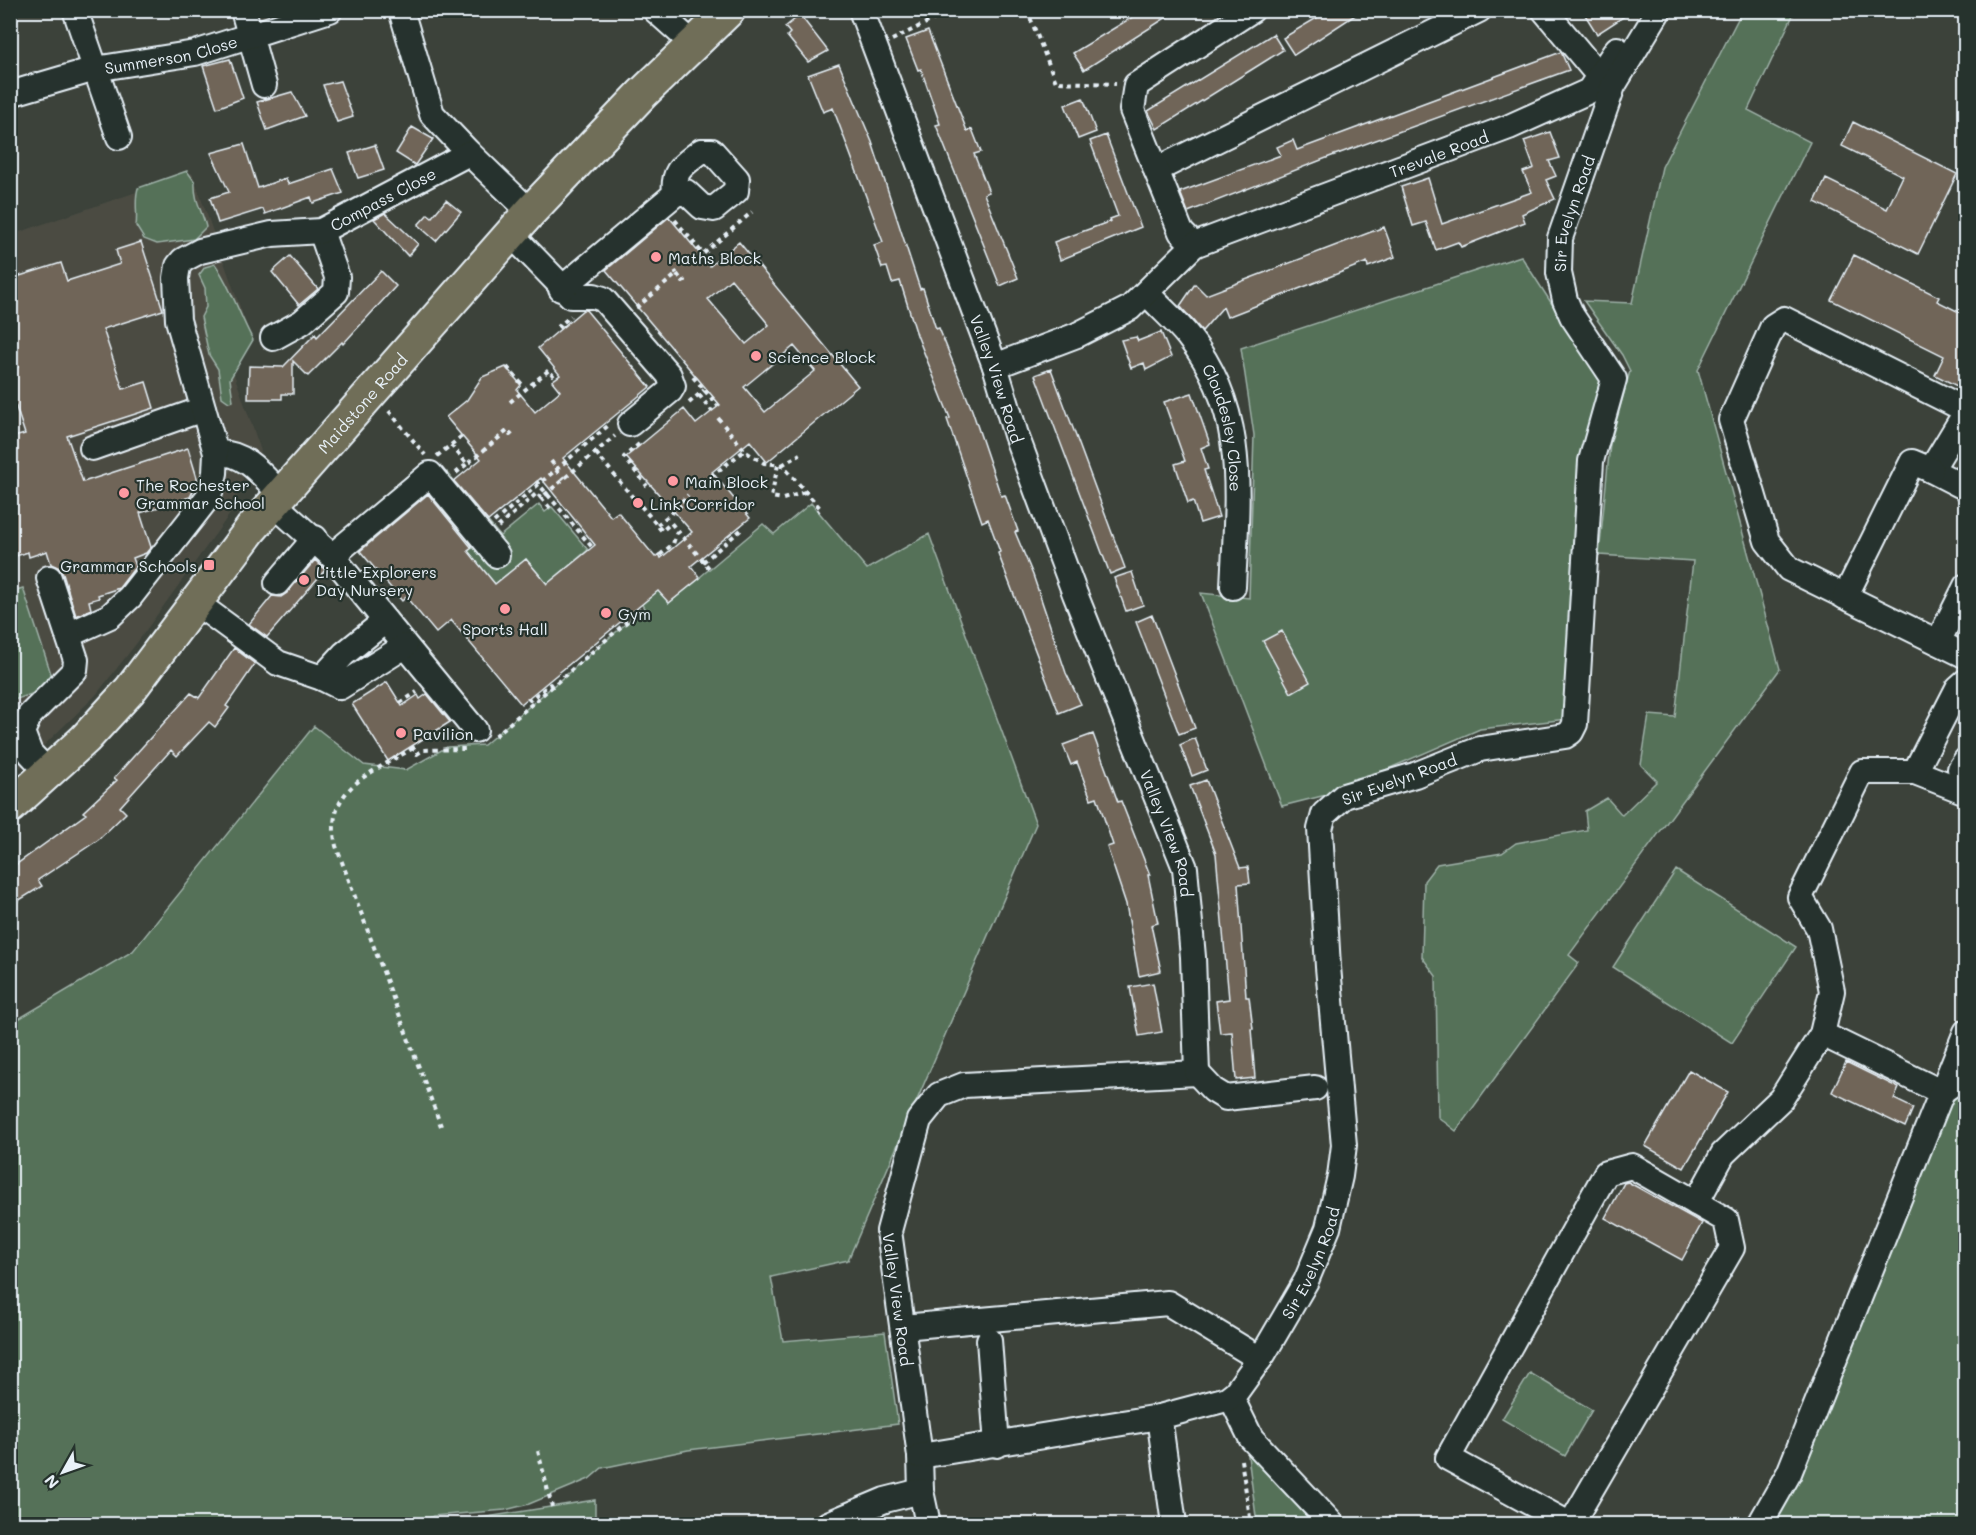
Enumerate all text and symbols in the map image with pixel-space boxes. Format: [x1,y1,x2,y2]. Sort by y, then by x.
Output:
street label: Summerson Close [103,30,240,78]
street label: Trevale Road [1386,125,1491,182]
street label: Sir Evelyn Road [1549,152,1599,272]
street label: Compass Close [326,162,439,235]
place label: Maths Block [668,247,761,268]
marker: Maths Block [649,250,663,264]
street label: Valley View Road [966,311,1028,446]
place label: Science Block [768,346,876,367]
street label: Maidstone Road [312,349,411,457]
marker: Science Block [749,349,763,363]
street label: Cloudesley Close [1198,360,1247,492]
place label: Main Block [685,471,768,492]
place label: The Rochester Grammar School [136,474,265,513]
marker: Main Block [666,474,680,488]
marker: The Rochester Grammar School [117,486,131,500]
place label: Link Corridor [650,493,755,514]
marker: Link Corridor [631,496,645,510]
place label: Grammar Schools [60,555,197,576]
marker: Grammar Schools [202,558,216,572]
place label: Little Explorers Day Nursery [316,561,437,600]
marker: Little Explorers Day Nursery [297,573,311,587]
marker: Sports Hall [498,602,512,616]
place label: Gym [618,603,651,624]
marker: Gym [599,606,613,620]
place label: Sports Hall [462,618,548,639]
place label: Pavilion [413,723,473,744]
marker: Pavilion [394,726,408,740]
street label: Sir Evelyn Road [1339,748,1459,810]
street label: Valley View Road [1136,766,1198,898]
street label: Sir Evelyn Road [1276,1204,1343,1322]
street label: Valley View Road [879,1231,918,1367]
north arrow [33,1442,93,1502]
text: N [39,1471,63,1493]

